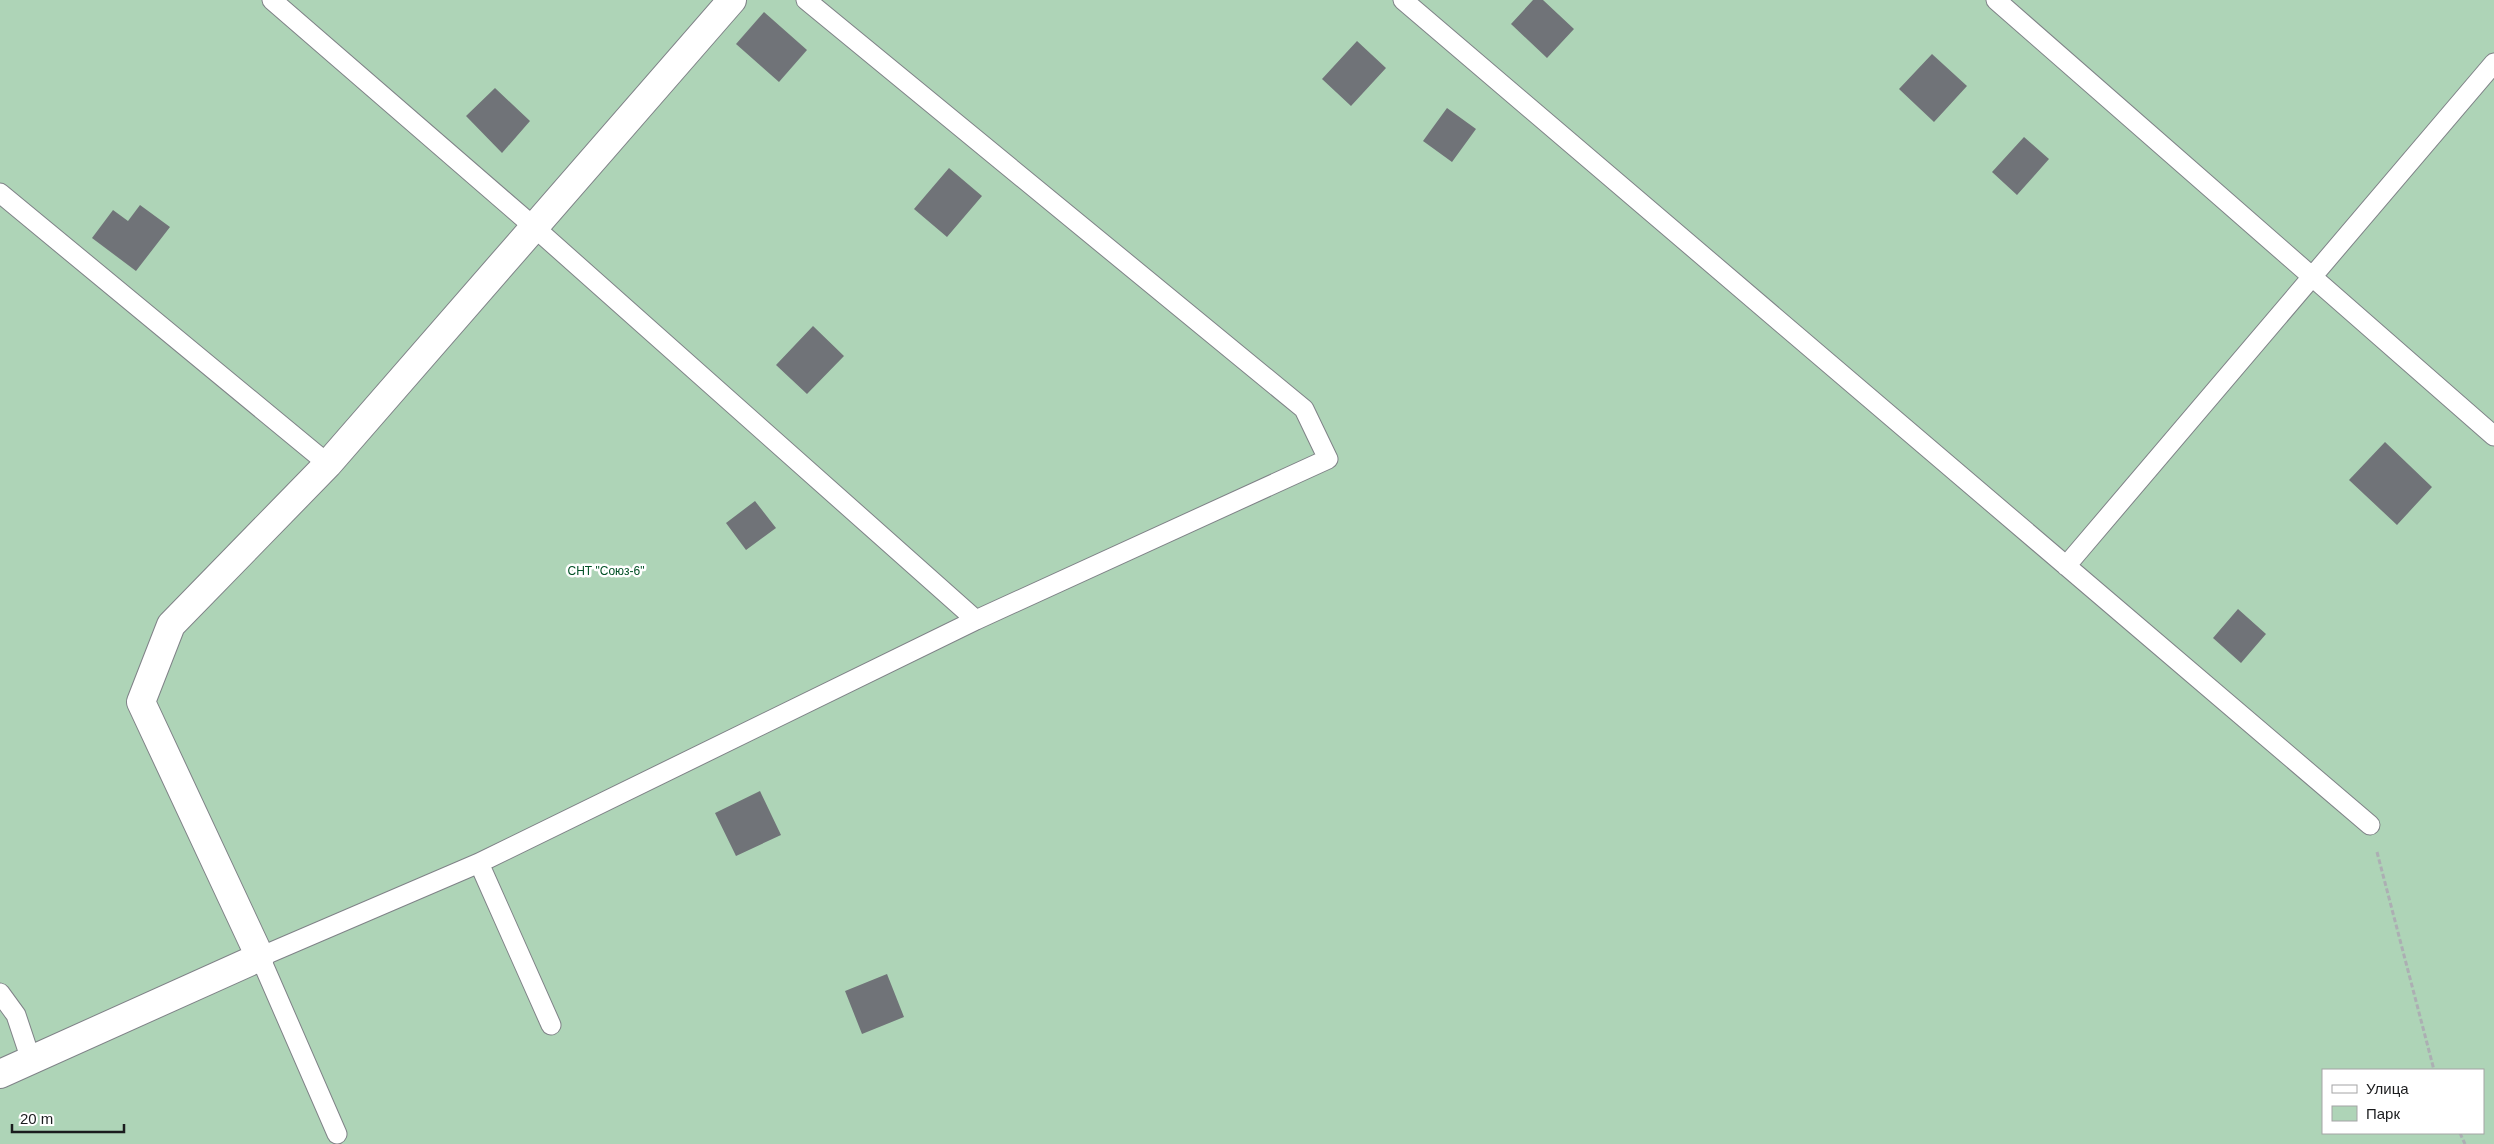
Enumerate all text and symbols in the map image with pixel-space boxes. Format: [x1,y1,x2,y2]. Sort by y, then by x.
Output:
park label: СНТ "Союз-6" [567,564,645,578]
legend [2322,1069,2484,1134]
text: Улица [2366,1080,2409,1097]
scale bar [12,1102,125,1134]
text: Парк [2366,1105,2400,1122]
text: 20 m [20,1110,53,1127]

